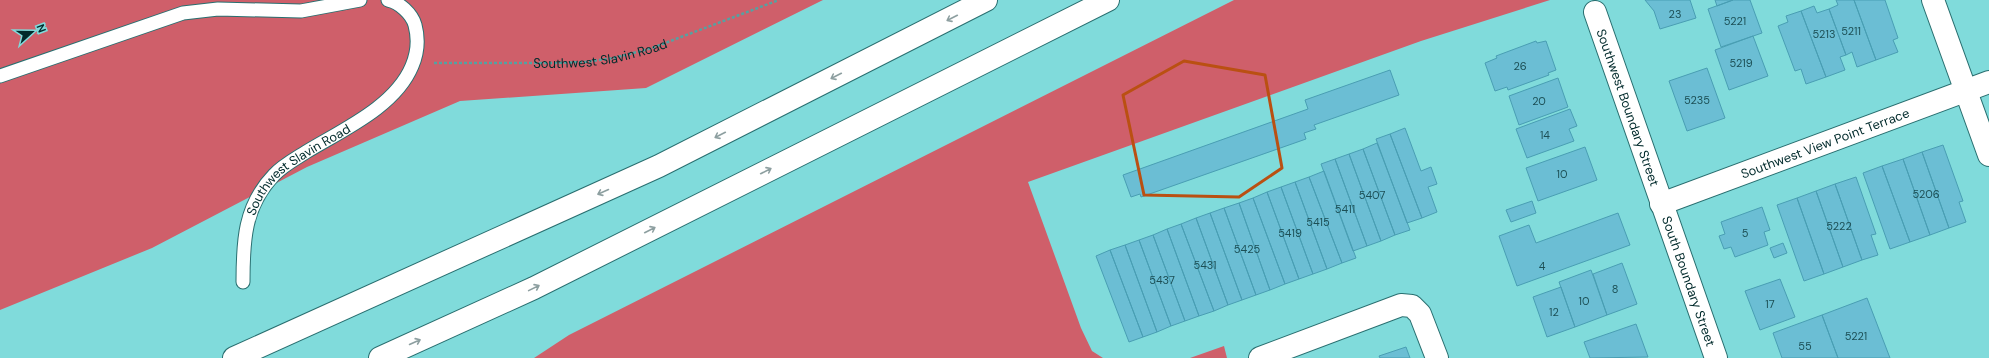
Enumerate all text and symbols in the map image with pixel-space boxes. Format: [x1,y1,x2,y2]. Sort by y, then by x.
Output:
house number: 23 [1669,7,1681,21]
north arrow [12,12,52,52]
one-way arrow [946,14,958,22]
house number: 5221 [1724,14,1746,28]
text: N [33,22,49,35]
house number: 5211 [1841,24,1861,38]
street label: Southwest Boundary Street [1593,27,1663,188]
house number: 5213 [1813,27,1835,41]
street label: Southwest Slavin Road [533,35,669,72]
house number: 5219 [1729,56,1753,70]
house number: 26 [1513,59,1527,73]
one-way arrow [830,73,842,81]
house number: 5235 [1684,93,1710,107]
house number: 20 [1532,94,1546,108]
street label: Southwest View Point Terrace [1739,104,1912,183]
street label: Southwest Slavin Road [243,120,354,218]
house number: 14 [1540,128,1550,142]
one-way arrow [714,132,726,139]
one-way arrow [760,167,772,174]
house number: 10 [1557,167,1567,181]
house number: 5206 [1912,187,1940,201]
one-way arrow [597,188,609,196]
house number: 5407 [1359,188,1385,202]
house number: 5411 [1335,202,1355,216]
street label: South Boundary Street [1658,214,1719,349]
house number: 5415 [1306,215,1330,229]
house number: 5222 [1826,219,1852,233]
one-way arrow [643,226,655,233]
house number: 5419 [1278,226,1302,240]
house number: 5 [1742,226,1749,240]
house number: 5425 [1234,242,1261,256]
house number: 5431 [1193,258,1217,272]
house number: 4 [1539,259,1546,273]
house number: 5437 [1149,273,1175,287]
house number: 8 [1612,282,1618,296]
one-way arrow [527,284,539,291]
house number: 10 [1579,294,1589,308]
house number: 17 [1765,297,1775,311]
house number: 12 [1549,305,1559,319]
house number: 5221 [1845,329,1867,343]
one-way arrow [409,338,421,345]
house number: 55 [1798,339,1812,353]

